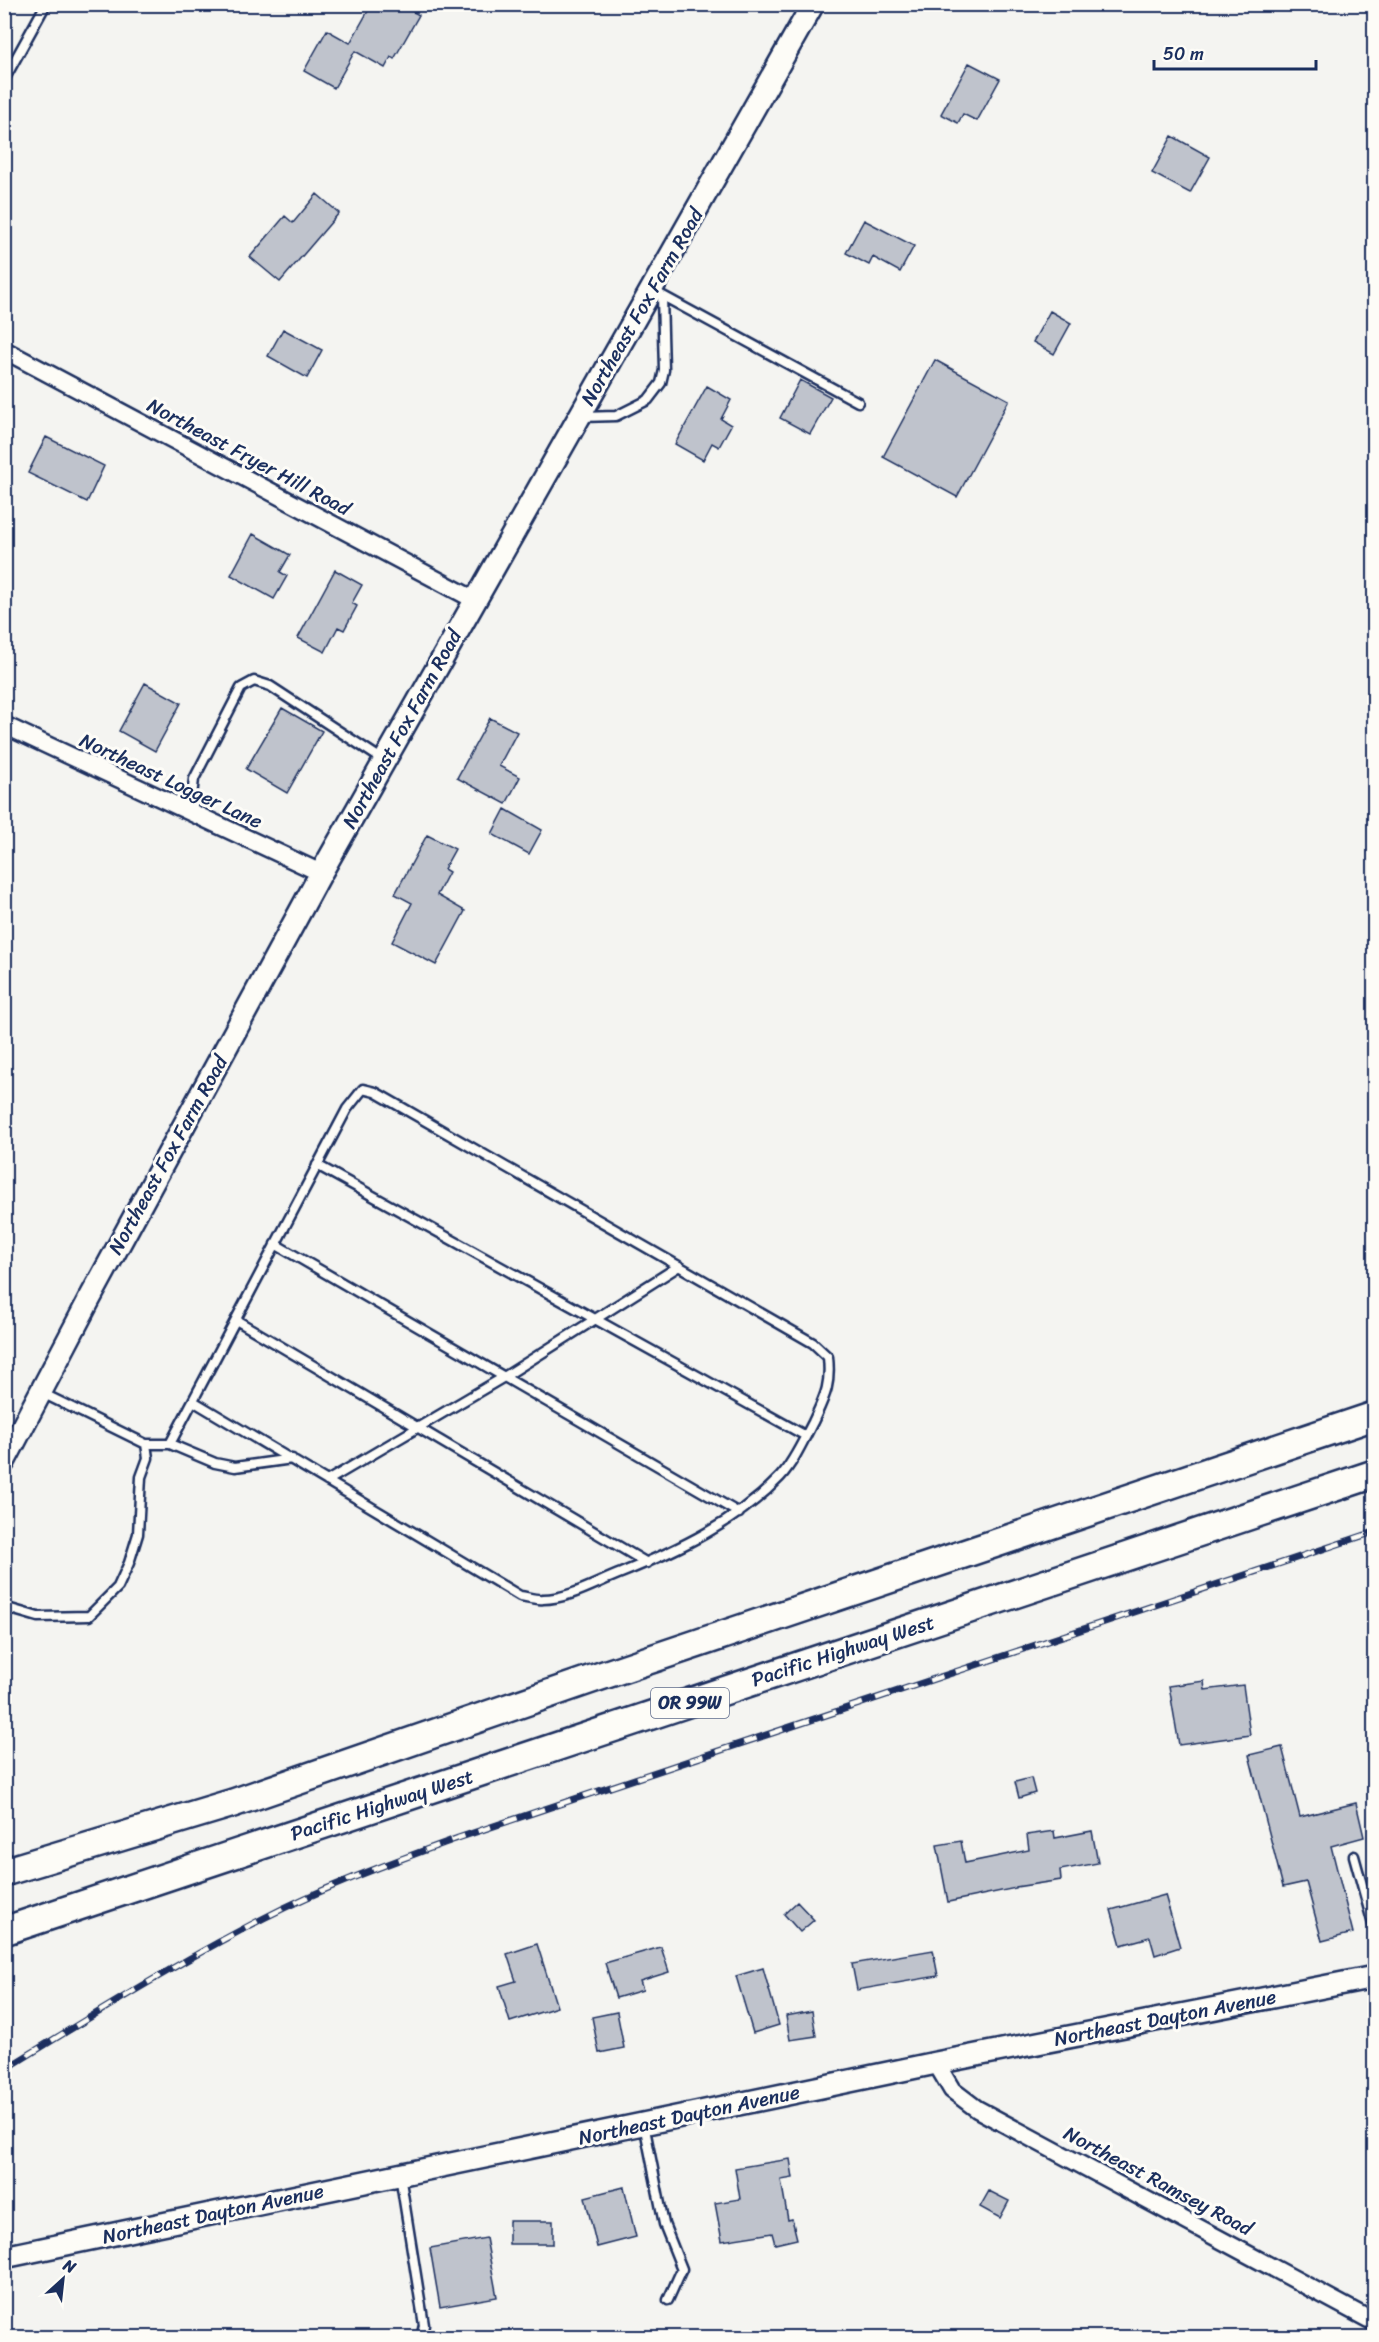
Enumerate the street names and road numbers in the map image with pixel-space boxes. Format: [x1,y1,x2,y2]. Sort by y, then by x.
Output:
street label: Northeast Fox Farm Road [571,200,714,413]
street label: Northeast Fryer Hill Road [141,388,359,526]
street label: Northeast Fox Farm Road [333,622,472,835]
street label: Northeast Logger Lane [74,723,268,839]
street label: Northeast Fox Farm Road [99,1048,238,1261]
street label: Pacific Highway West [747,1605,939,1697]
road number: OR 99W [651,1688,729,1718]
street label: Pacific Highway West [286,1759,478,1851]
street label: Northeast Dayton Avenue [1051,1979,1279,2057]
street label: Northeast Dayton Avenue [575,2074,803,2156]
street label: Northeast Ramsey Road [1057,2116,1260,2246]
street label: Northeast Dayton Avenue [99,2173,327,2255]

